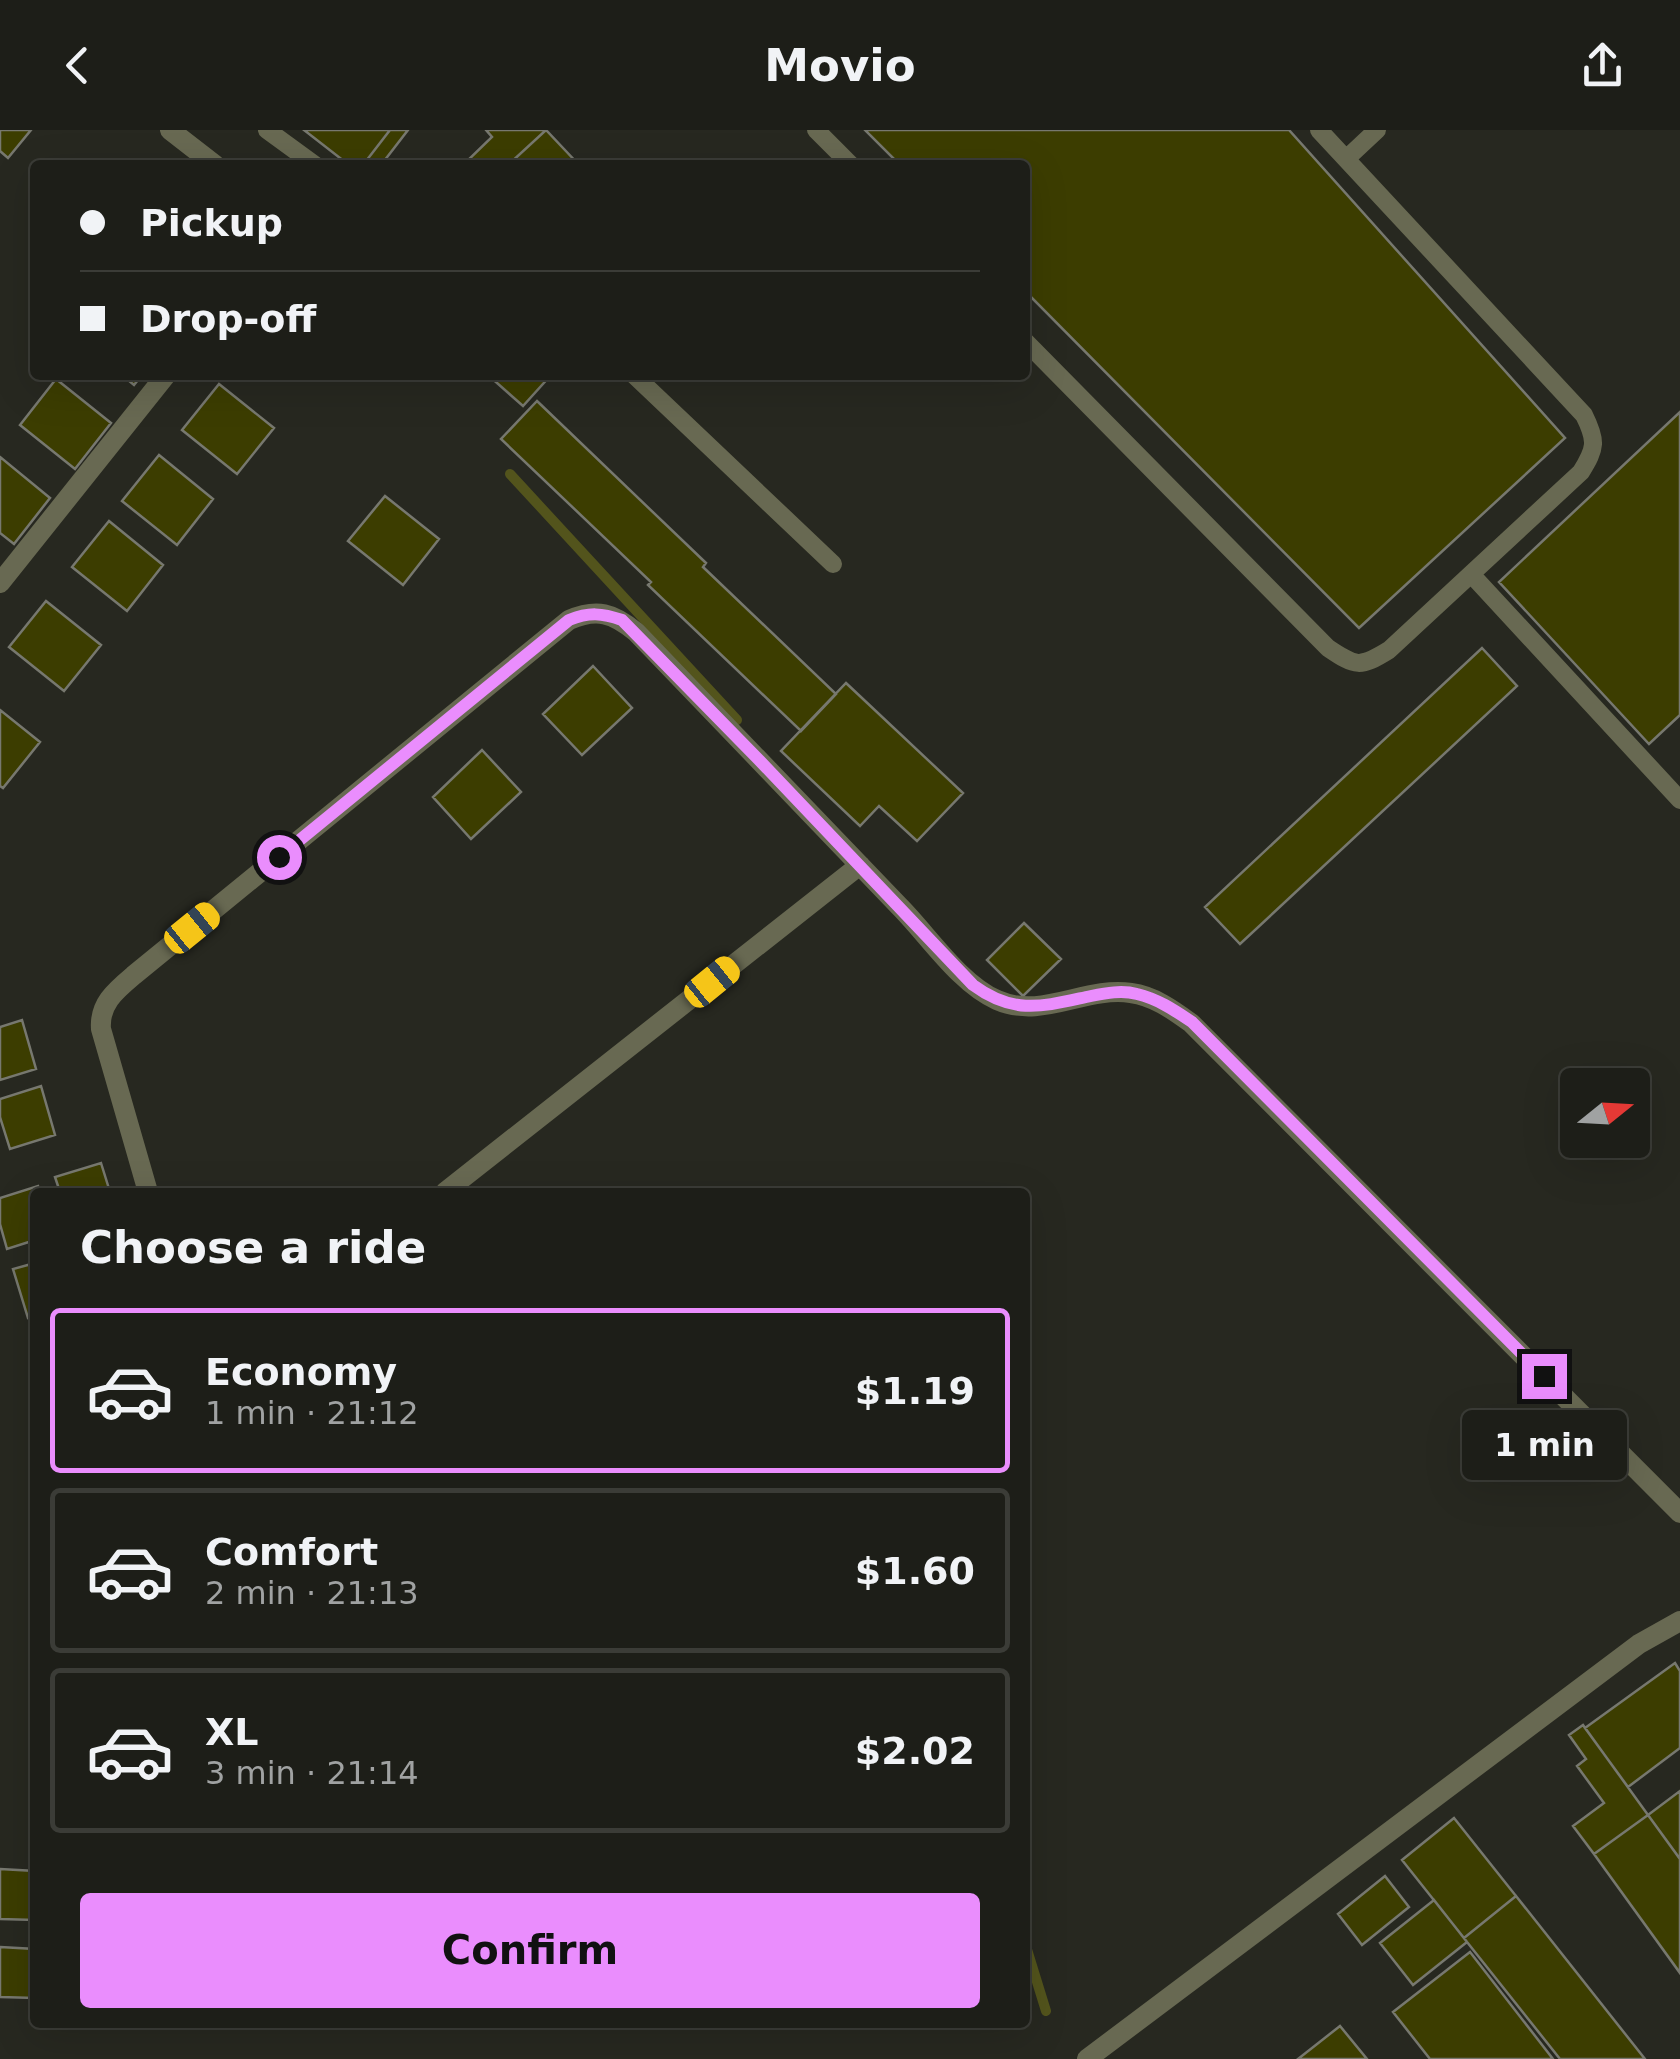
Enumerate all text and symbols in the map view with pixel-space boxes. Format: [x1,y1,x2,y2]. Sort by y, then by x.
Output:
icon: back [50,38,105,93]
icon: share [1575,38,1630,93]
text: Movio [764,39,916,92]
text: Pickup [140,201,283,245]
text: Drop-off [140,297,316,341]
route start [257,835,302,880]
car [159,897,225,959]
car [679,951,745,1013]
north arrow [1560,1068,1650,1158]
map controls [1560,1068,1650,1158]
text: Choose a ride [80,1221,426,1274]
icon: car [85,1346,175,1436]
text: Economy [205,1350,397,1394]
route end [1522,1354,1567,1399]
text: $1.19 [855,1369,975,1413]
text: 1 min · 21:12 [205,1394,419,1432]
callout: 1 min [1462,1411,1626,1481]
text: 1 min [1494,1426,1595,1464]
icon: car [85,1526,175,1616]
text: Comfort [205,1530,378,1574]
text: $1.60 [855,1549,975,1593]
text: 2 min · 21:13 [205,1574,419,1612]
icon: car [85,1706,175,1796]
text: XL [205,1710,259,1754]
text: $2.02 [855,1729,975,1773]
text: 3 min · 21:14 [205,1754,419,1792]
button: Confirm [80,1893,980,2008]

